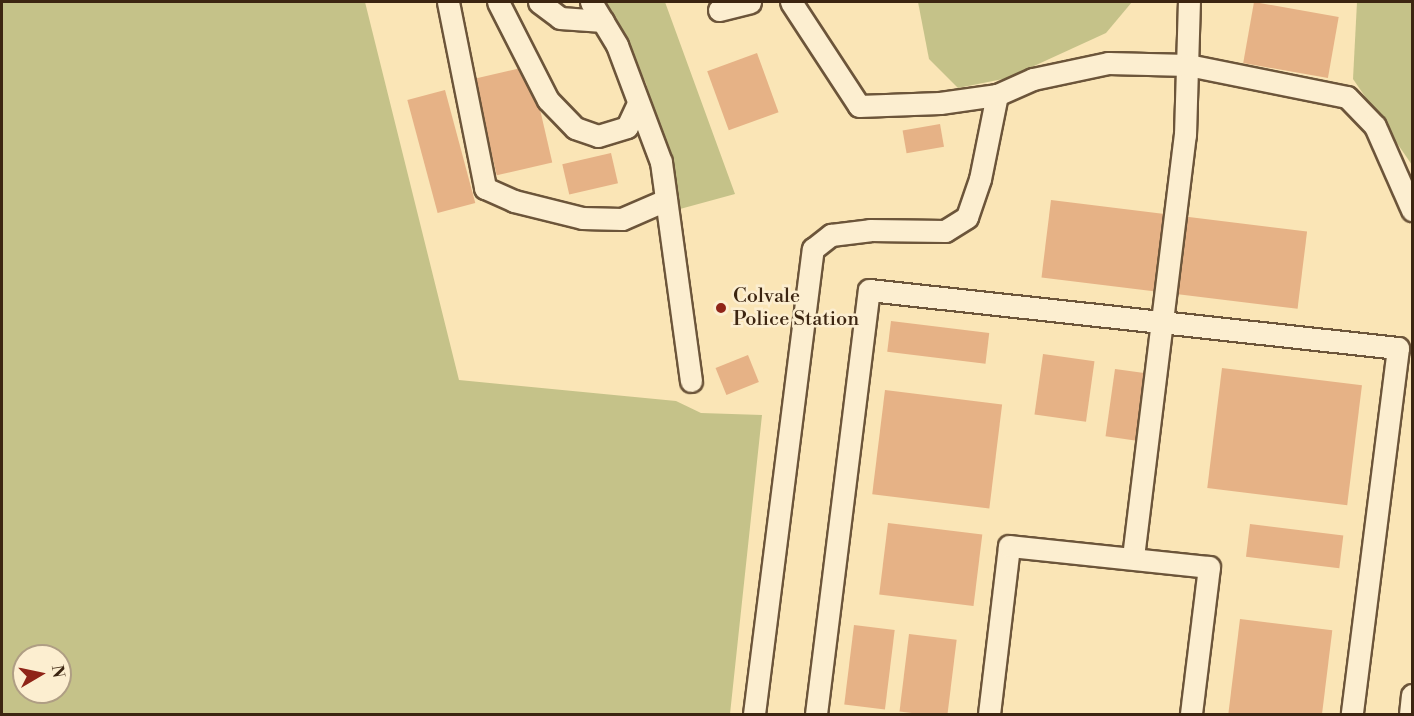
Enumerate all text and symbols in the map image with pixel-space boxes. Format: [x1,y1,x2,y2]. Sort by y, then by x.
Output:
place label: Colvale Police Station [733,284,859,331]
marker: Colvale Police Station [714,301,728,315]
north arrow [12,644,72,704]
text: N [47,664,69,679]

